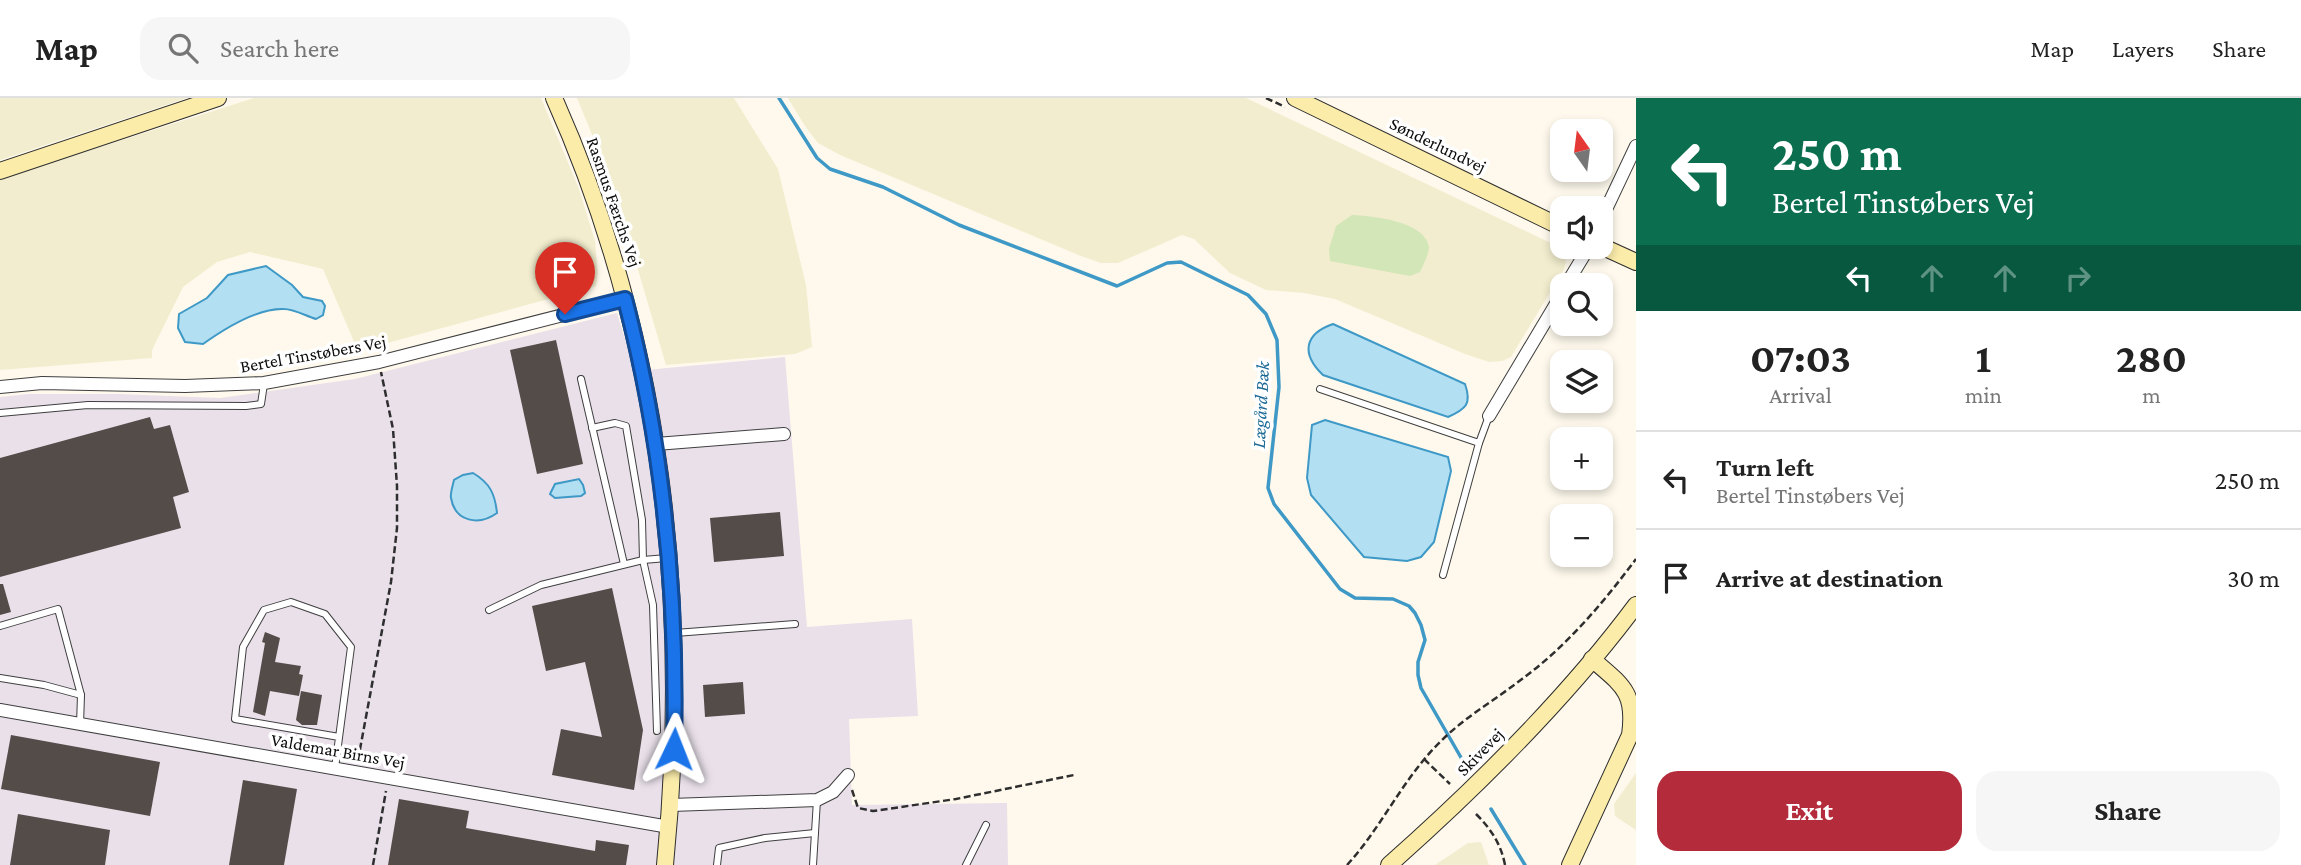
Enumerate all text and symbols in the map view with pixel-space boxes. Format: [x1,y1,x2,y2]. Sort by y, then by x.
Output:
search box [140,17,630,80]
icon: search [164,29,202,67]
text: Map [35,30,98,67]
text: Search here [220,34,339,63]
text: Map [2030,35,2074,62]
text: Layers [2112,35,2174,62]
text: Share [2212,35,2266,62]
street label: Sønderlundvej [1386,113,1489,178]
north arrow [1550,119,1614,182]
map controls [1550,119,1613,567]
icon: left [1657,126,1748,217]
text: 250 m [1772,126,1902,181]
street label: Rasmus Færchs Vej [581,135,646,270]
text: Bertel Tinstøbers Vej [1772,184,2035,220]
button: sound [1550,196,1613,259]
pin [535,242,595,314]
icon: arrive [546,253,584,291]
icon: left [1840,259,1878,297]
icon: ahead [1913,259,1951,297]
icon: ahead [1986,259,2024,297]
icon: right [2059,259,2097,297]
button: search [1550,273,1613,336]
street label: Bertel Tinstøbers Vej [239,331,388,378]
text: 07:03 [1750,334,1851,381]
text: 1 [1976,334,1991,381]
text: 280 [2116,334,2187,381]
button: layers [1550,350,1613,413]
water label: Lægård Bæk [1248,360,1273,449]
text: Arrival [1769,382,1832,408]
text: min [1965,382,2002,408]
text: m [2142,382,2161,408]
button: + [1550,427,1613,490]
text: Turn left [1716,453,1814,482]
icon: left [1657,461,1695,499]
text: 250 m [2215,466,2280,495]
text: Bertel Tinstøbers Vej [1716,482,1905,508]
button: − [1550,504,1613,567]
icon: arrive [1657,559,1695,597]
text: Arrive at destination [1716,564,1943,593]
text: 30 m [2227,564,2280,593]
position arrow [637,712,711,786]
street label: Skivevej [1453,724,1508,781]
street label: Valdemar Birns Vej [269,729,406,774]
button: Exit [1657,771,1962,851]
button: Share [1976,771,2280,851]

